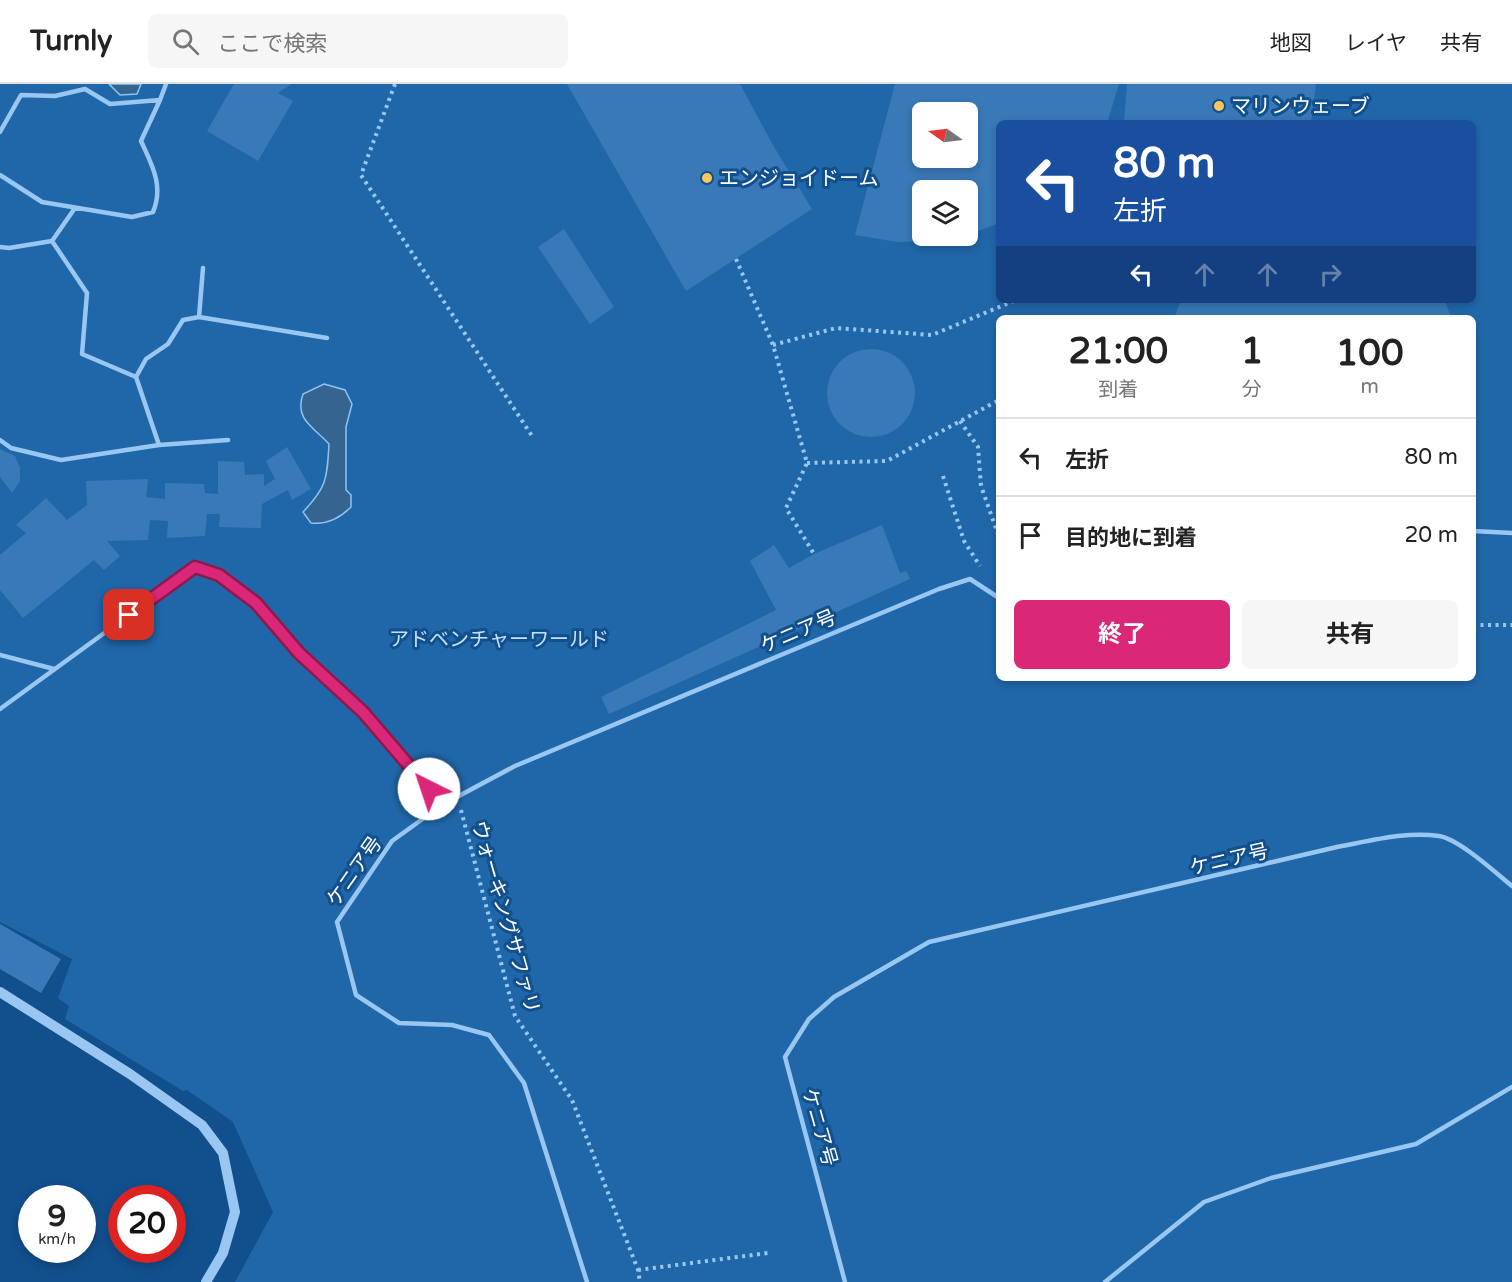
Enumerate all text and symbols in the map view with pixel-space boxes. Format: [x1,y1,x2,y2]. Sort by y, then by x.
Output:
search box [148,14,568,68]
text: Turnly [30,24,112,58]
icon: search [169,25,202,58]
text: ここで検索 [217,31,327,57]
text: 地図 [1270,31,1312,56]
text: レイヤ [1345,31,1407,56]
text: 共有 [1440,31,1482,56]
place label: マリンウェーブ [1231,95,1370,119]
marker: マリンウェーブ [1212,99,1226,113]
north arrow [912,102,978,168]
map controls [912,102,978,246]
text: 80 m [1113,138,1215,189]
icon: left [1014,144,1092,222]
place label: エンジョイドーム [719,167,878,191]
marker: エンジョイドーム [700,171,714,185]
button: layers [912,180,978,246]
text: 左折 [1113,195,1167,228]
icon: left [1125,258,1158,291]
icon: ahead [1188,258,1221,291]
icon: ahead [1251,258,1284,291]
icon: right [1314,258,1347,291]
text: 21:00 [1068,330,1168,373]
text: 1 [1241,330,1263,373]
text: 100 [1336,332,1404,375]
text: m [1360,375,1379,399]
text: 到着 [1098,378,1138,402]
text: 分 [1242,378,1262,402]
icon: left [1014,441,1047,474]
text: 80 m [1404,444,1458,470]
text: 左折 [1065,447,1109,473]
icon: arrive [1014,519,1047,552]
text: 20 m [1404,522,1458,548]
text: 目的地に到着 [1065,525,1197,551]
pin [103,589,154,640]
icon: arrive [112,598,145,631]
button: 終了 [1014,600,1230,669]
button: 共有 [1242,600,1458,669]
street label: ケニア号 [757,605,840,659]
park label: アドベンチャーワールド [389,628,609,652]
position arrow [397,757,461,821]
street label: ウォーキングサファリ [466,818,544,1016]
street label: ケニア号 [322,832,388,911]
street label: ケニア号 [1188,839,1271,881]
street label: ケニア号 [796,1086,842,1169]
speed limit sign: 20 [108,1185,186,1263]
text: 9 [48,1198,66,1235]
text: km/h [38,1230,76,1248]

